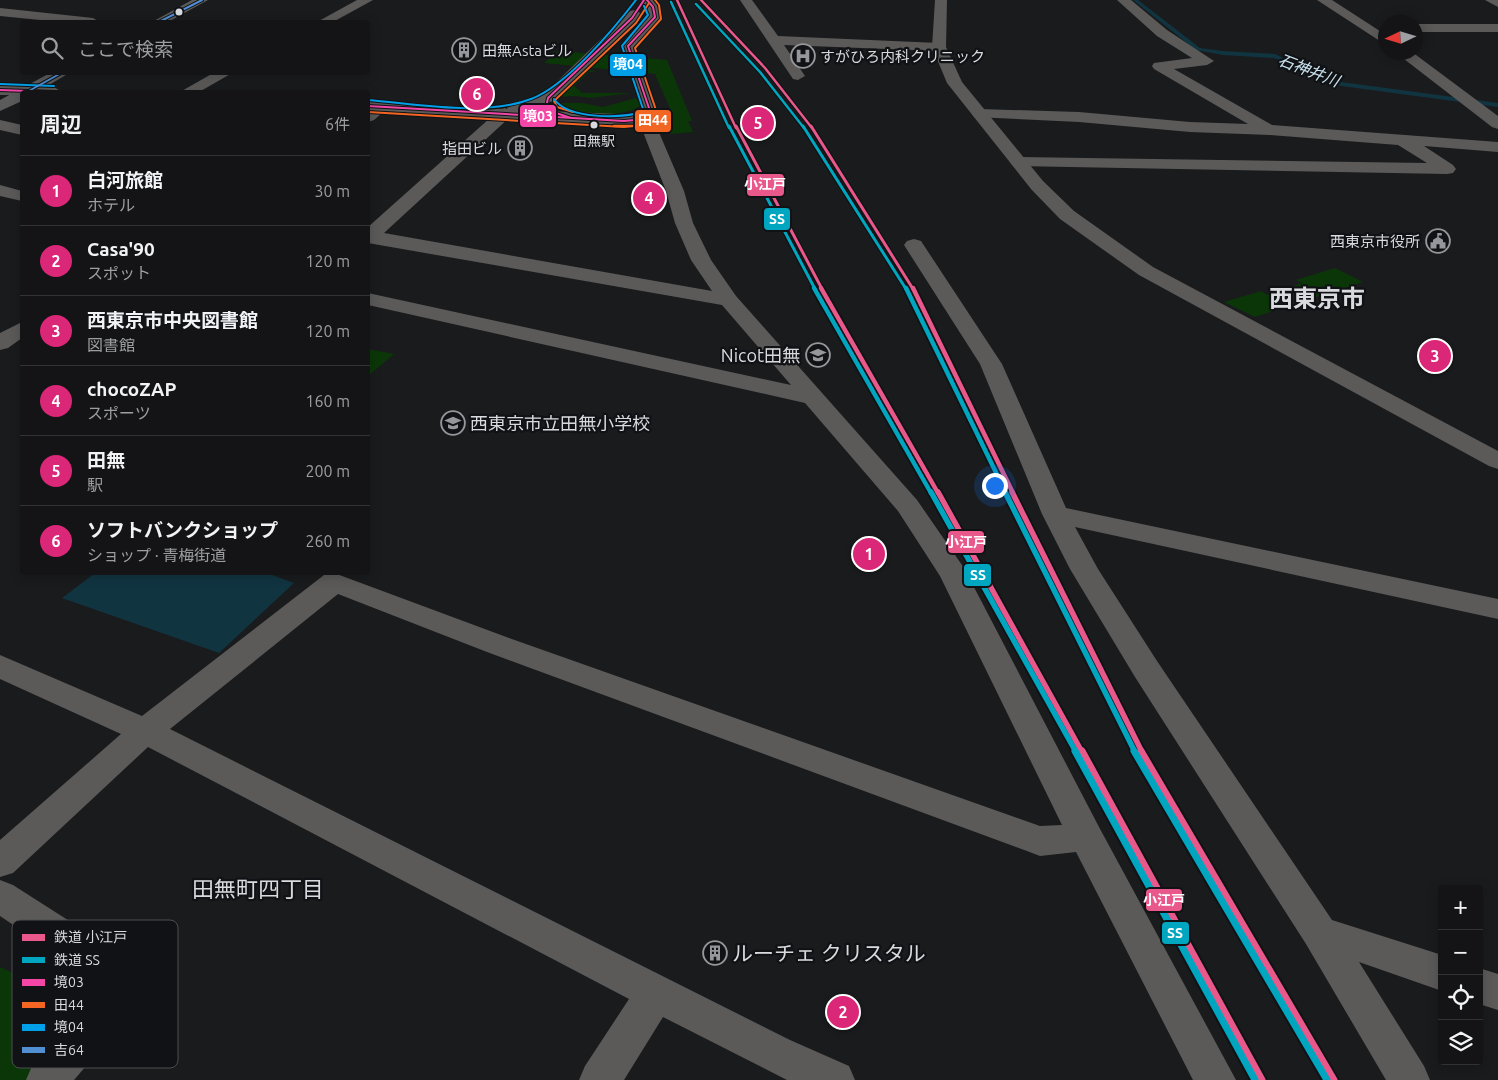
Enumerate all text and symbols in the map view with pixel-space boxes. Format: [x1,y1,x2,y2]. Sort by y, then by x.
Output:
unlabelled marker [174,7,184,17]
north arrow [1378,15,1423,60]
search box [20,20,370,75]
icon: search [38,34,66,62]
building icon: 田無Astaビル [451,37,477,63]
text: ここで検索 [78,38,173,60]
place label: 田無Astaビル [482,42,572,59]
hospital icon: すがひろ内科クリニック [790,43,816,69]
place label: すがひろ内科クリニック [820,48,985,65]
water label: 石神井川 [1276,50,1344,91]
line badge: 境04 [609,53,647,77]
text: 境04 [613,56,643,72]
pin: 6 [461,75,493,113]
line badge: 境03 [519,104,557,128]
pin: 5 [742,104,774,142]
text: 境03 [523,108,553,124]
line badge: 田44 [634,109,672,133]
text: 周辺 [40,112,82,136]
text: 田44 [638,112,668,128]
text: 6件 [325,115,350,133]
marker: 田無駅 [589,120,599,130]
place label: 田無駅 [573,133,615,149]
building icon: 指田ビル [507,135,533,161]
place label: 指田ビル [442,140,502,157]
text: 白河旅館 [87,169,163,191]
line badge: 小江戸 [746,173,785,197]
text: 小江戸 [744,176,786,192]
pin: 4 [633,179,665,217]
text: 1 [51,182,61,200]
text: 30 m [314,182,350,200]
text: ホテル [87,196,135,214]
line badge: SS [763,207,791,231]
text: SS [769,211,785,227]
public building icon: 西東京市役所 [1425,228,1451,254]
place label: 西東京市役所 [1330,233,1420,250]
text: Casa'90 [87,238,155,260]
text: 2 [51,252,61,270]
text: 120 m [305,252,350,270]
text: スポット [87,264,151,282]
district label: 西東京市 [1269,285,1365,312]
text: 西東京市中央図書館 [87,309,258,331]
text: 3 [51,322,61,340]
text: 120 m [305,322,350,340]
text: 図書館 [87,336,135,354]
pin: 3 [1419,337,1451,375]
school or university icon: Nicot田無 [805,342,831,368]
place label: Nicot田無 [721,345,800,365]
text: chocoZAP [87,378,177,400]
text: 4 [51,392,61,410]
text: 160 m [305,392,350,410]
text: スポーツ [87,404,151,422]
school or university icon: 西東京市立田無小学校 [440,410,466,436]
place label: 西東京市立田無小学校 [470,413,650,433]
text: 田無 [87,449,125,471]
text: 5 [51,462,61,480]
text: 200 m [305,462,350,480]
your location [982,473,1008,499]
text: 駅 [87,476,103,494]
text: ソフトバンクショップ [87,519,278,541]
line badge: 小江戸 [947,530,985,554]
text: 6 [51,532,61,550]
text: 260 m [305,532,350,550]
text: 小江戸 [945,534,987,550]
pin: 1 [853,535,885,573]
text: ショップ · 青梅街道 [87,546,226,564]
line badge: SS [963,563,992,587]
text: SS [970,567,986,583]
district label: 田無町四丁目 [192,876,324,901]
map controls [1438,885,1483,1065]
button: + [1438,885,1483,930]
line badge: 小江戸 [1145,888,1183,912]
text: 小江戸 [1143,892,1185,908]
legend [12,920,178,1068]
line badge: SS [1161,921,1190,945]
text: SS [1167,925,1183,941]
text: 鉄道 小江戸 [54,929,127,945]
button: − [1438,930,1483,975]
building icon: ルーチェ クリスタル [702,940,728,966]
place label: ルーチェ クリスタル [732,941,926,965]
text: 鉄道 SS [54,952,100,968]
text: 境03 [54,974,84,990]
button: locate [1438,975,1483,1020]
pin: 2 [827,993,859,1031]
text: 田44 [54,997,84,1013]
text: 境04 [54,1019,84,1035]
button: layers [1438,1020,1483,1065]
text: 吉64 [54,1042,84,1058]

